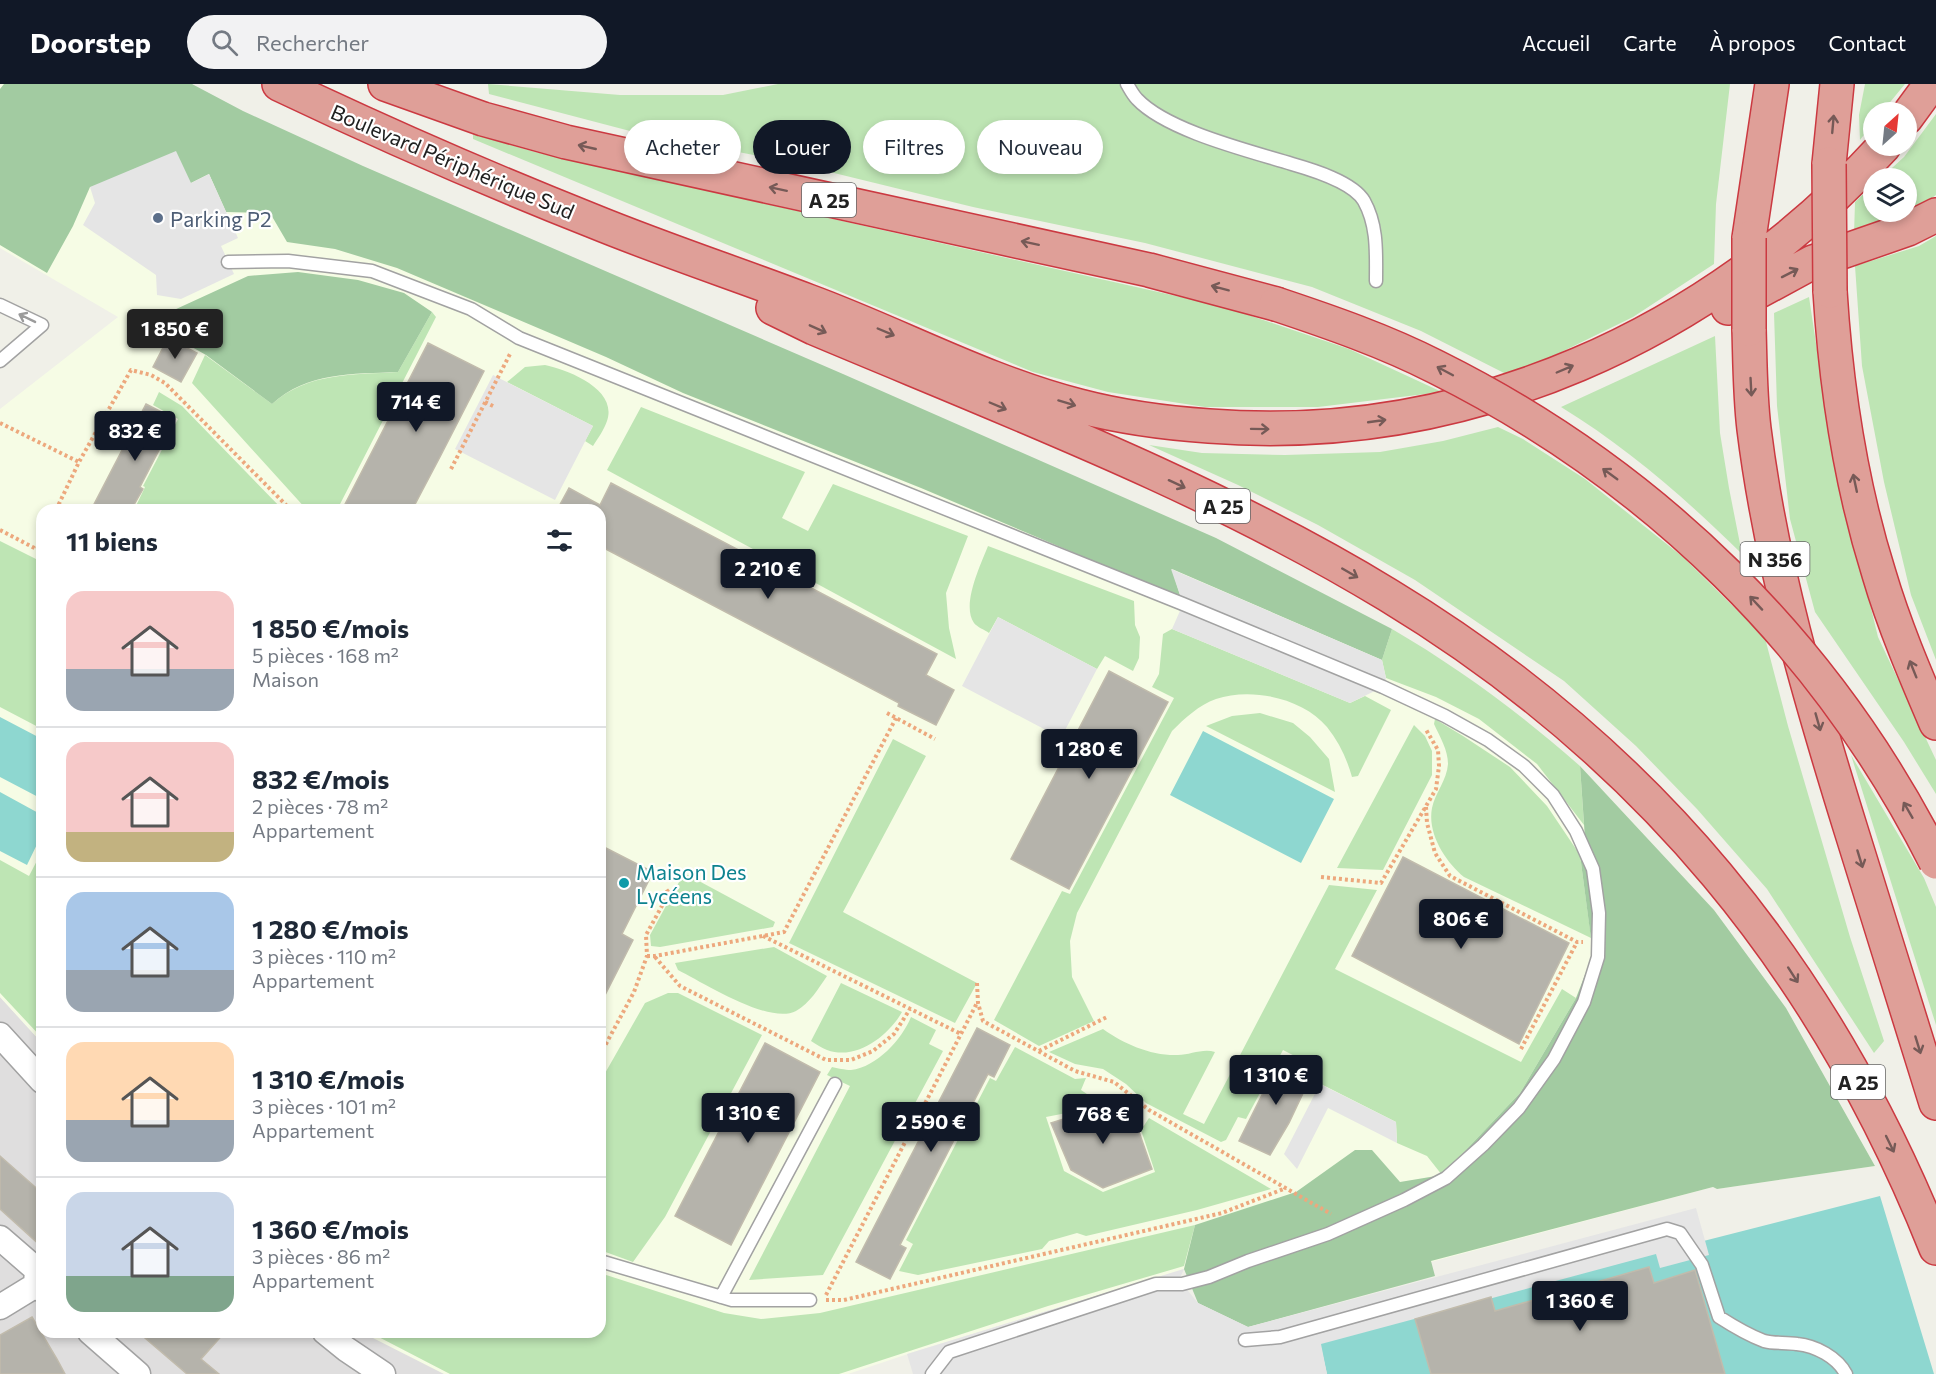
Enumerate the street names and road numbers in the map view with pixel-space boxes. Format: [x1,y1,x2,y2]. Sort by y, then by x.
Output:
street label: Boulevard Périphérique Sud [328,98,578,224]
road number: A 25 [802,183,856,217]
road number: A 25 [1196,489,1250,523]
road number: N 356 [1740,542,1810,576]
road number: A 25 [1831,1065,1885,1099]

